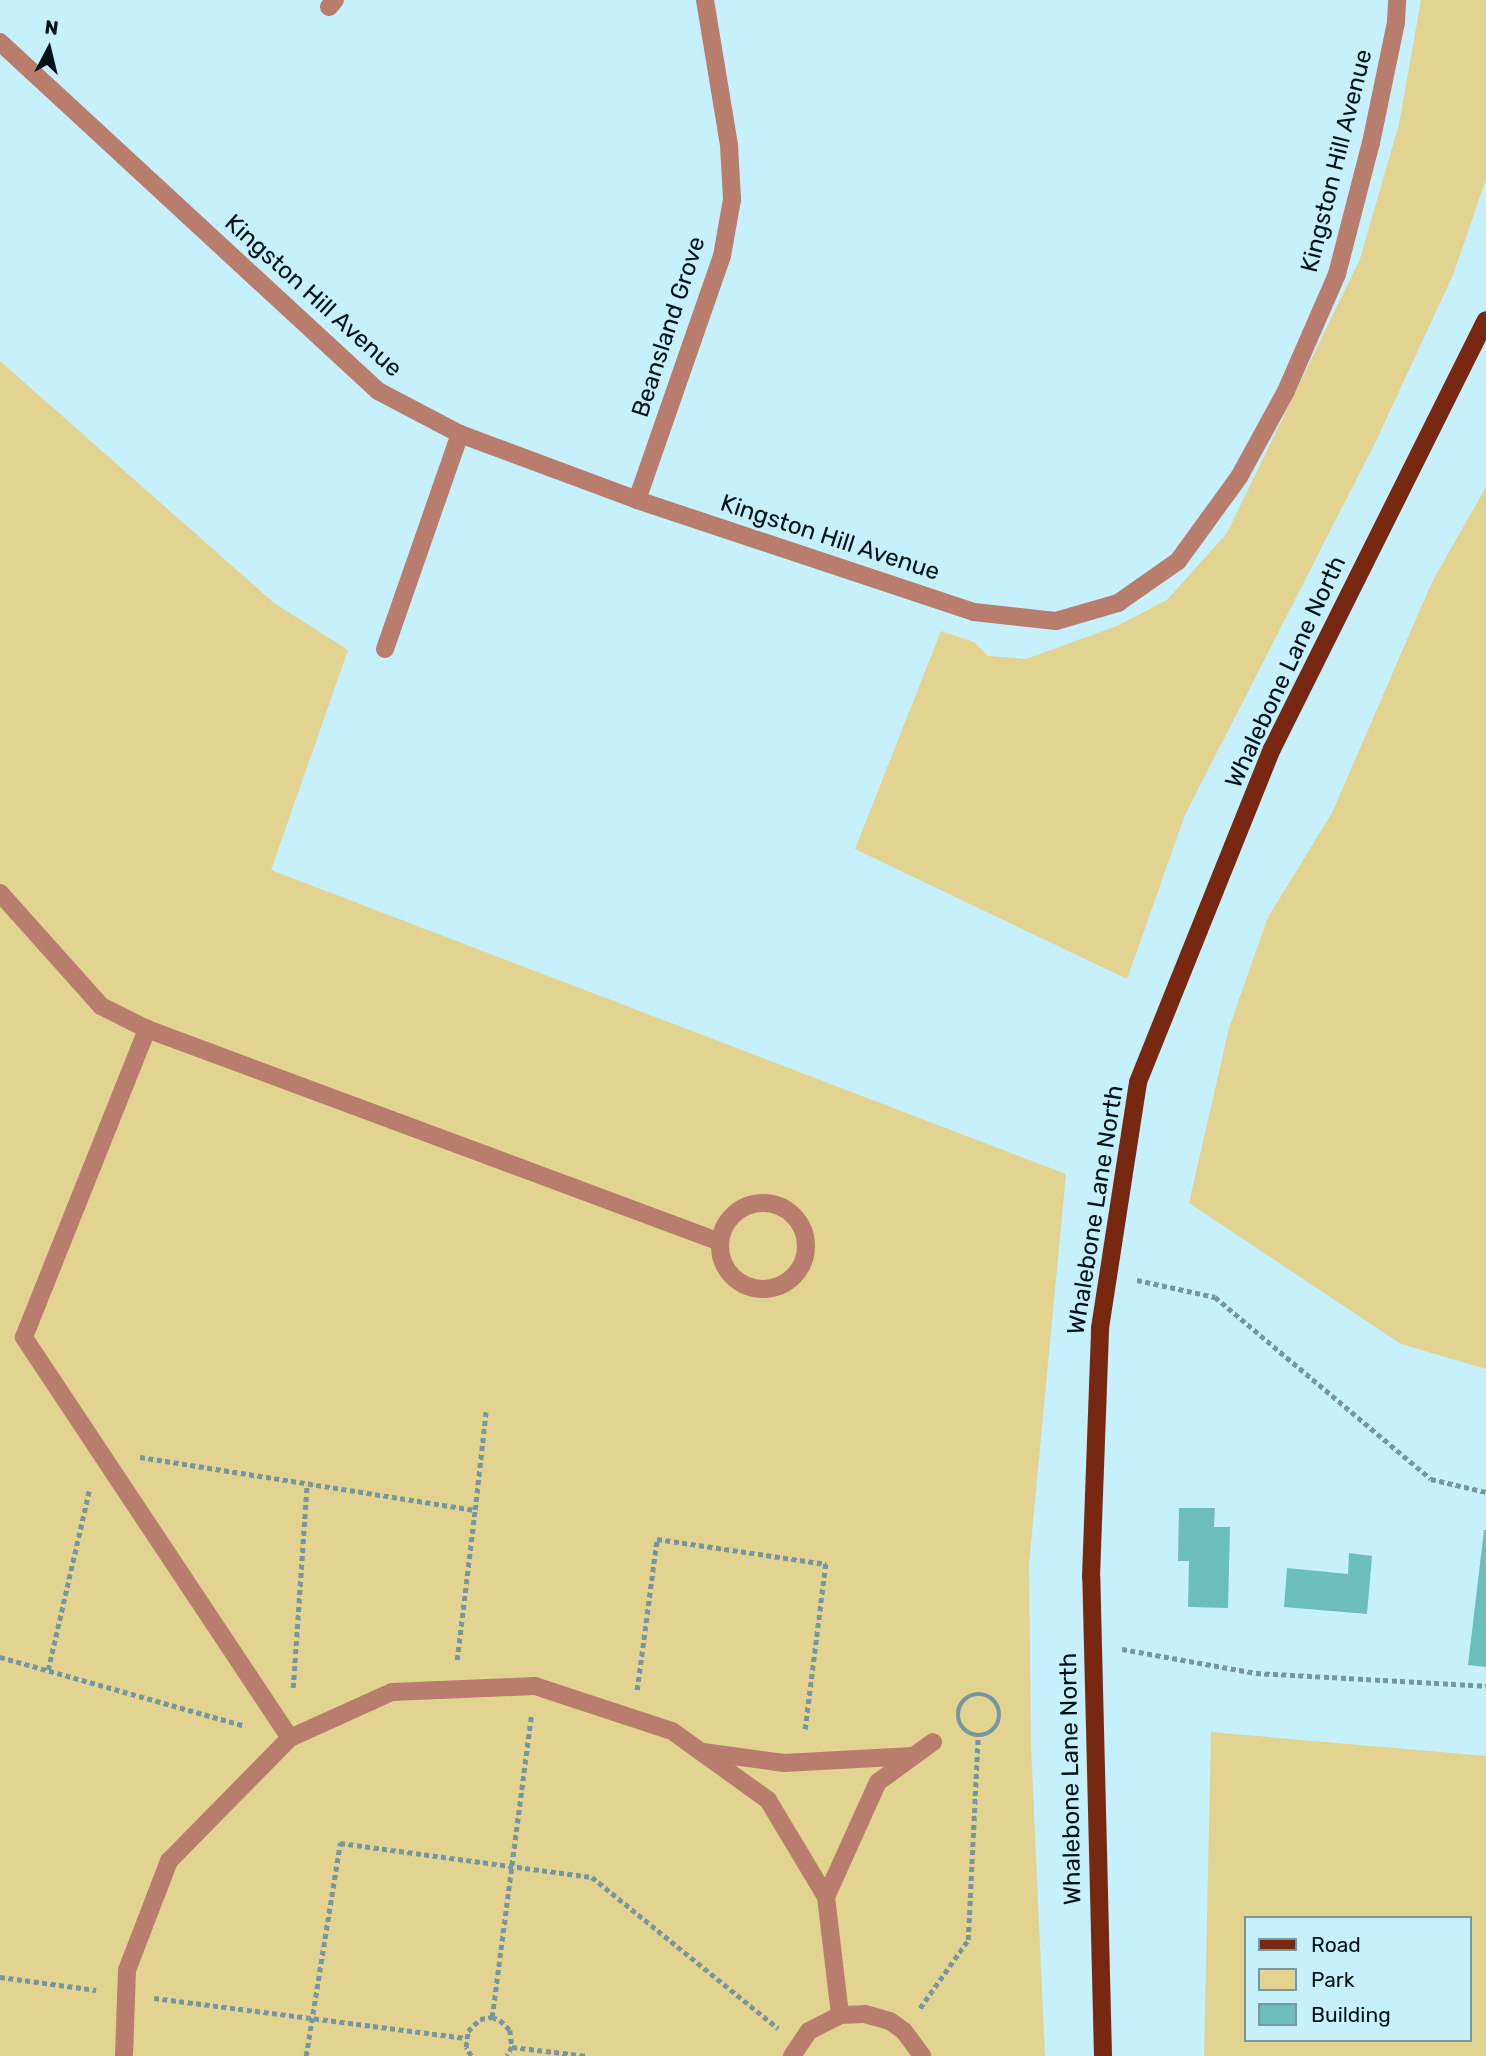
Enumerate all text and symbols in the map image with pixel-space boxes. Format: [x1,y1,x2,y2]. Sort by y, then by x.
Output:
north arrow [14,14,84,84]
text: N [43,15,60,40]
street label: Kingston Hill Avenue [1295,46,1379,276]
street label: Kingston Hill Avenue [218,209,408,383]
street label: Beansland Grove [626,233,712,421]
street label: Kingston Hill Avenue [716,489,944,587]
street label: Whalebone Lane North [1220,552,1352,792]
street label: Whalebone Lane North [1062,1083,1130,1337]
street label: Whalebone Lane North [1054,1653,1088,1905]
legend [1244,1916,1472,2042]
text: Road [1311,1932,1361,1957]
text: Park [1311,1967,1355,1992]
text: Building [1311,2002,1391,2027]

